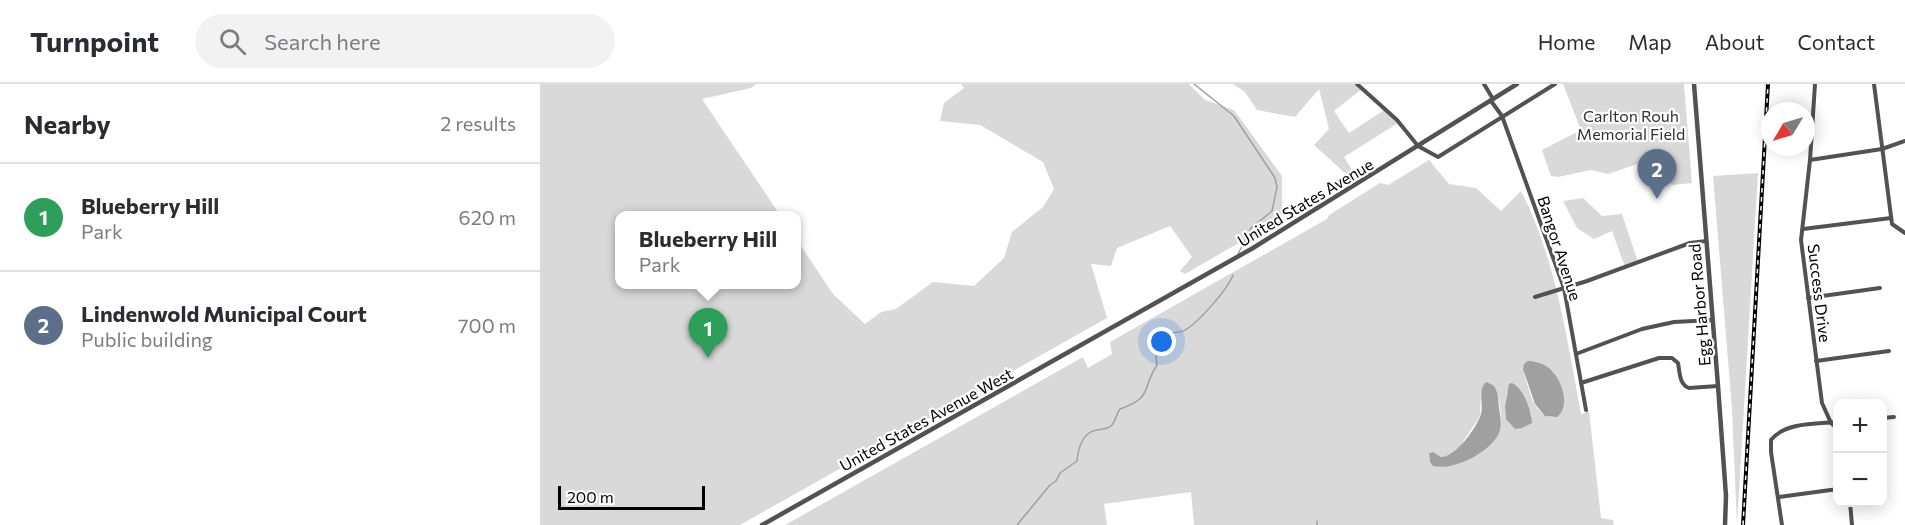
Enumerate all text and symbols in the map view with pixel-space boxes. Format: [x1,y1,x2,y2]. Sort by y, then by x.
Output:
search box [195,14,615,68]
text: Turnpoint [30,24,159,58]
icon: search [216,25,249,58]
text: Search here [264,28,381,55]
text: Home [1538,29,1595,54]
text: Map [1628,29,1672,54]
text: About [1705,29,1764,54]
text: Contact [1797,29,1875,54]
north arrow [1761,102,1815,156]
park label: Carlton Rouh Memorial Field [1577,106,1685,143]
text: Nearby [24,108,111,139]
text: 2 results [440,111,516,135]
pin: 2 [1638,150,1676,199]
street label: United States Avenue [1234,154,1376,250]
text: Blueberry Hill [81,192,219,219]
street label: Bangor Avenue [1534,193,1586,303]
text: 1 [39,205,48,229]
text: 620 m [459,205,516,229]
popup [615,211,801,289]
text: Park [81,219,123,243]
text: Blueberry Hill [639,225,777,252]
street label: Egg Harbor Road [1684,243,1714,367]
street label: Success Drive [1805,243,1835,343]
text: Park [639,252,681,276]
text: Lindenwold Municipal Court [81,300,367,327]
pin: 1 [688,308,728,358]
text: 2 [38,313,49,337]
text: 700 m [458,313,516,337]
text: Public building [81,327,213,351]
your location [1147,327,1176,356]
street label: United States Avenue West [836,363,1016,475]
map controls [1833,399,1887,507]
button: + [1833,399,1887,453]
button: − [1833,453,1887,507]
scale bar [558,483,705,510]
text: 200 m [567,487,614,506]

